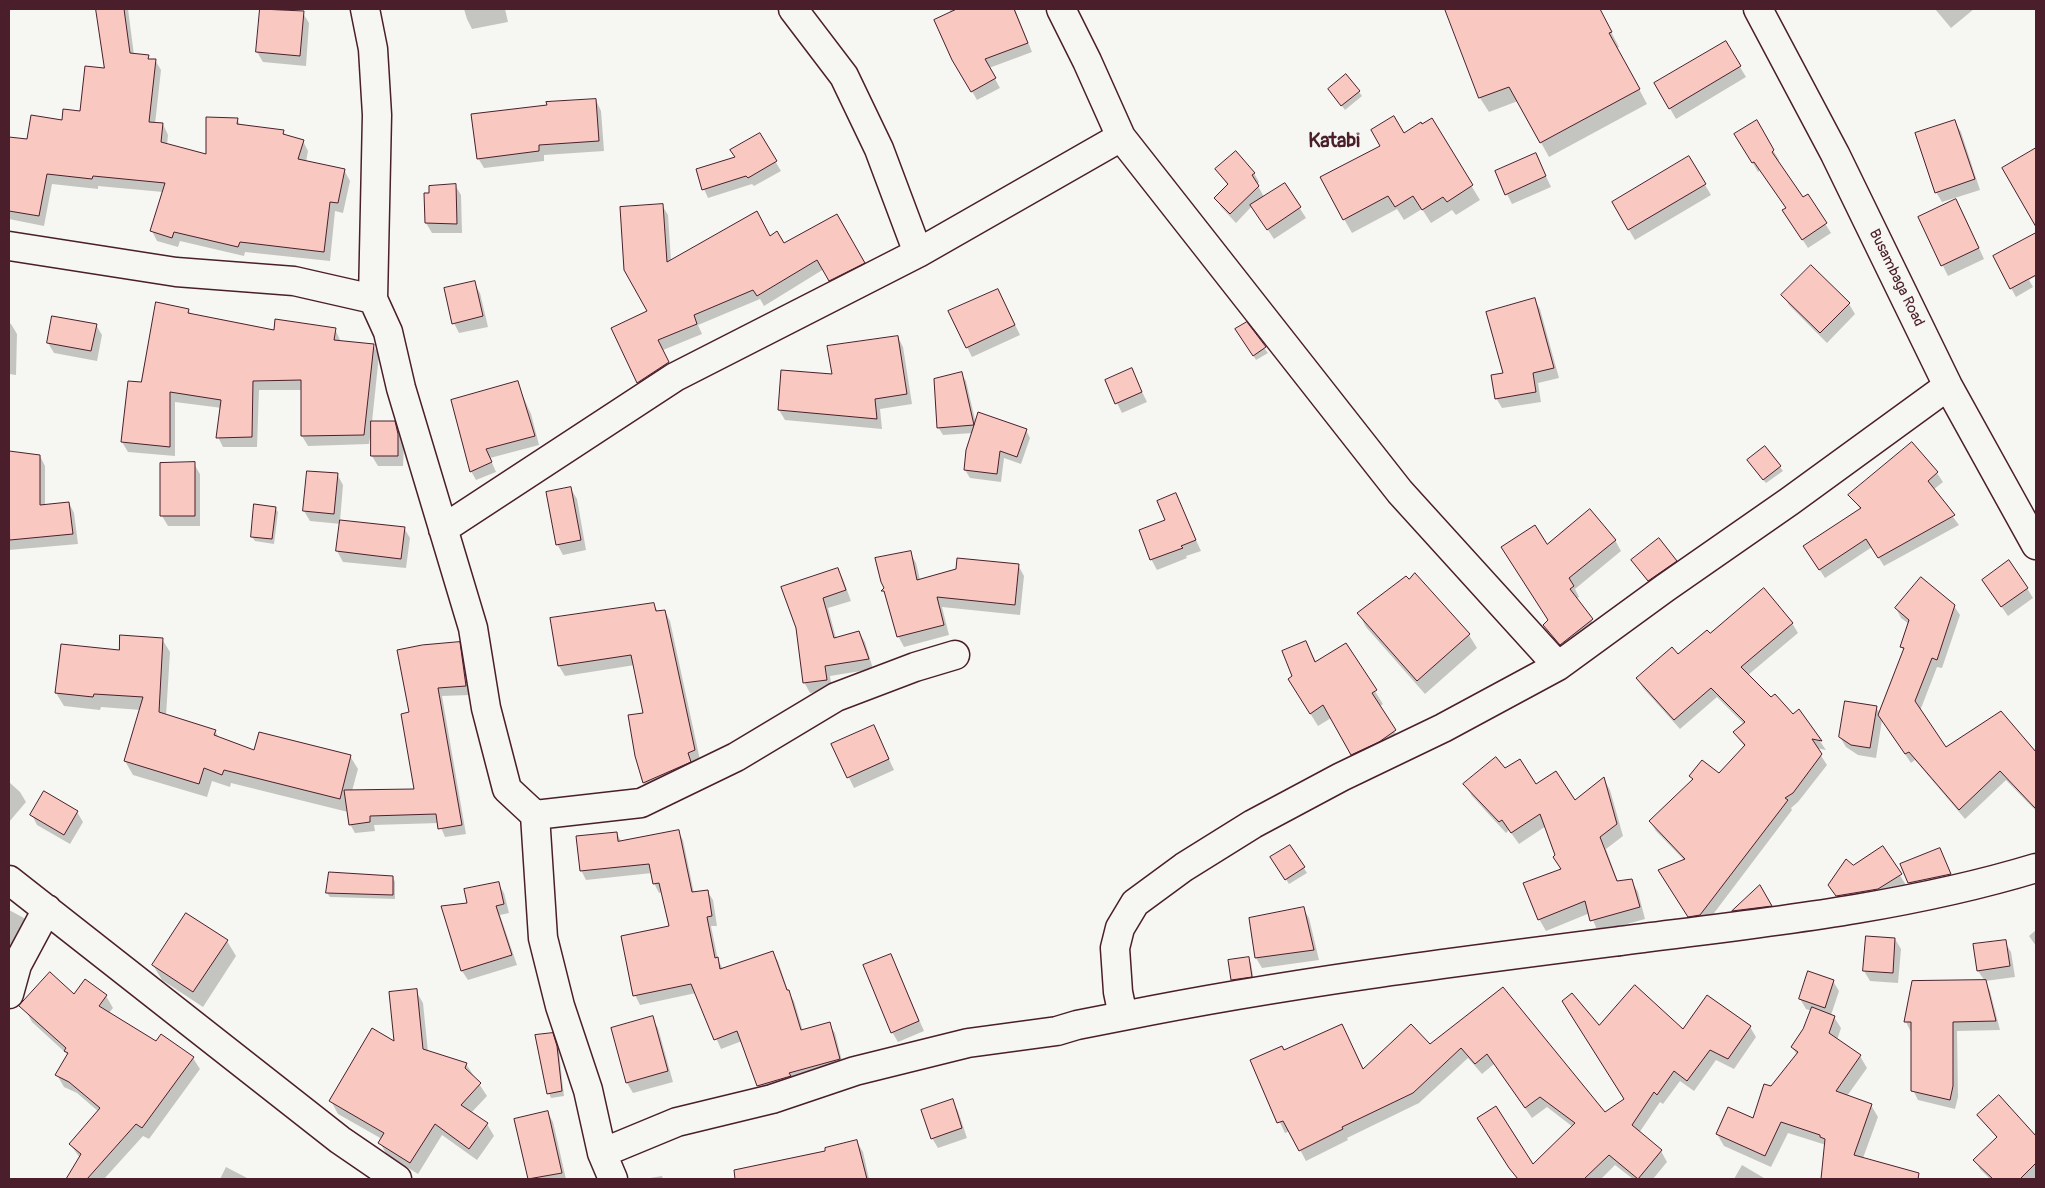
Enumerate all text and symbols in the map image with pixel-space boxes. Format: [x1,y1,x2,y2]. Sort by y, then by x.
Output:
district label: Katabi [1308,130,1360,154]
street label: Busambaga Road [1865,226,1927,330]

